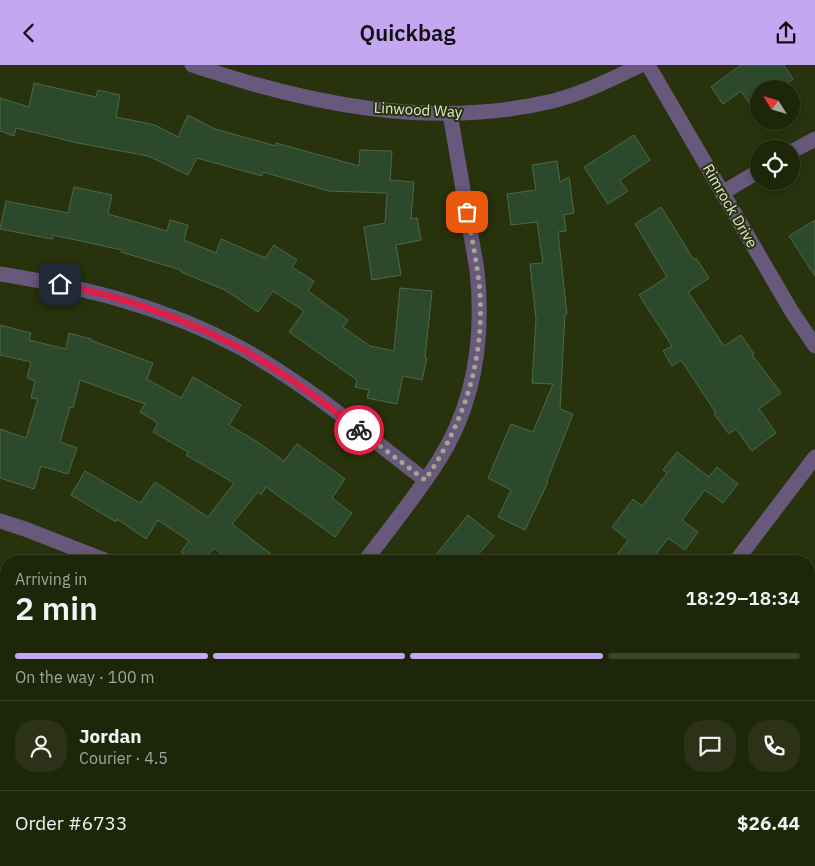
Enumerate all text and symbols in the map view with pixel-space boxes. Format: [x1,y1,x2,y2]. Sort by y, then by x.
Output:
text: Quickbag [360,18,455,47]
icon: back [15,19,43,47]
icon: share [772,19,800,47]
north arrow [750,80,800,130]
map controls [750,80,800,190]
street label: Linwood Way [373,98,463,121]
button: locate [750,140,800,190]
street label: Rimrock Drive [699,160,762,251]
pin [446,191,488,233]
icon: bag [453,198,481,226]
pin [39,263,81,305]
icon: home [46,270,74,298]
courier [334,405,384,455]
icon: bike [345,416,373,444]
text: Arriving in [15,569,87,589]
text: 18:29–18:34 [686,586,800,610]
text: 2 min [15,587,98,629]
text: On the way · 100 m [15,667,154,687]
button: person [15,720,67,772]
button: chat [684,720,736,772]
button: phone [748,720,800,772]
text: Jordan [79,724,142,748]
text: Courier · 4.5 [79,748,168,768]
text: Order #6733 [15,811,127,835]
text: $26.44 [737,811,800,835]

